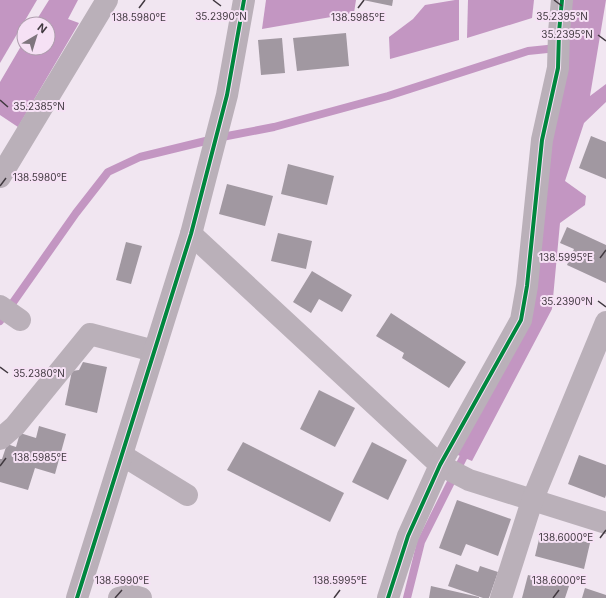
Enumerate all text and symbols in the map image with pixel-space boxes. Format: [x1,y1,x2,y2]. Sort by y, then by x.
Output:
text: 35.2390°N [195,10,247,22]
text: 35.2395°N [536,10,588,22]
text: 138.5980°E [112,11,166,23]
text: 138.5985°E [331,11,385,23]
north arrow [16,16,56,56]
text: N [35,20,50,36]
text: 35.2395°N [541,28,593,40]
text: 35.2385°N [13,100,65,112]
text: 138.5980°E [13,171,67,183]
text: 138.5995°E [539,251,593,263]
text: 35.2390°N [541,295,593,307]
text: 35.2380°N [13,367,65,379]
text: 138.5985°E [13,451,67,463]
text: 138.6000°E [539,531,593,543]
text: 138.5990°E [95,574,149,586]
text: 138.5995°E [313,574,367,586]
text: 138.6000°E [532,574,586,586]

